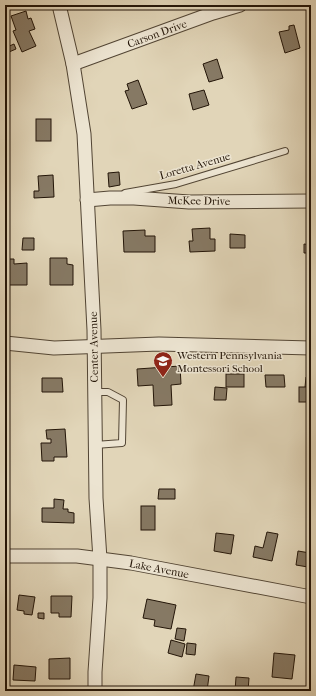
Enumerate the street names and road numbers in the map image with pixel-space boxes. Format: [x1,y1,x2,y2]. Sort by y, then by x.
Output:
street label: Carson Drive [125,17,189,51]
street label: Loretta Avenue [158,150,232,182]
street label: McKee Drive [168,194,231,208]
street label: Center Avenue [87,311,101,383]
street label: Lake Avenue [128,557,191,581]

